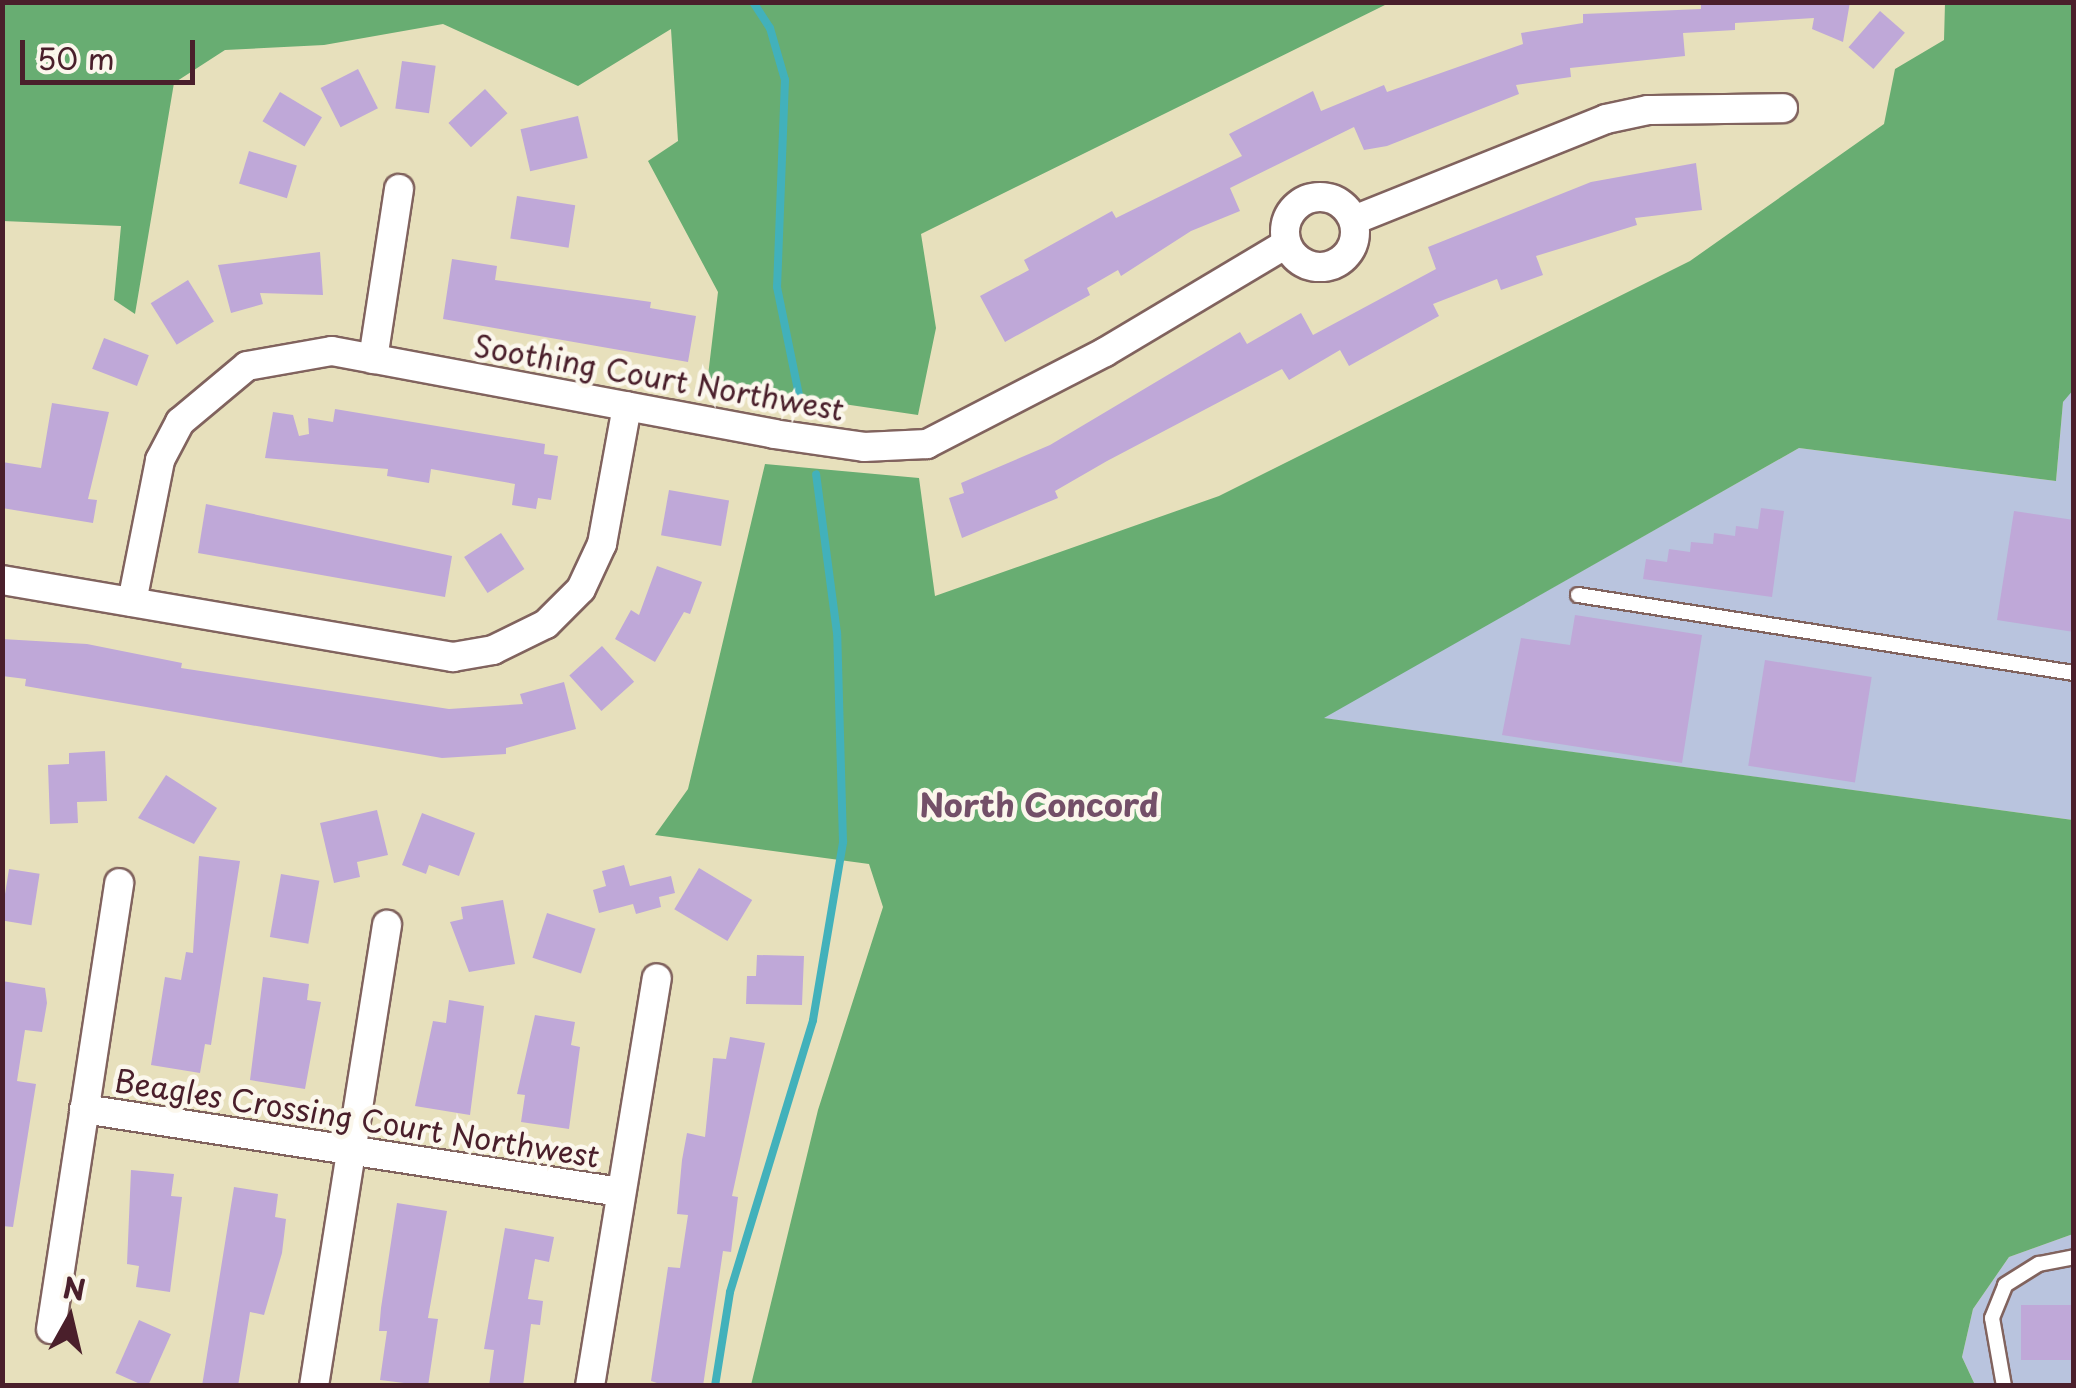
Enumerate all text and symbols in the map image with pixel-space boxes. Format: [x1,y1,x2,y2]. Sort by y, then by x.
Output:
scale bar [25,20,200,82]
text: 50 m [37,35,115,80]
street label: Soothing Court Northwest [471,327,847,427]
district label: North Concord [919,785,1159,823]
street label: Beagles Crossing Court Northwest [110,1062,604,1174]
text: N [60,1265,88,1311]
north arrow [20,1268,120,1368]

